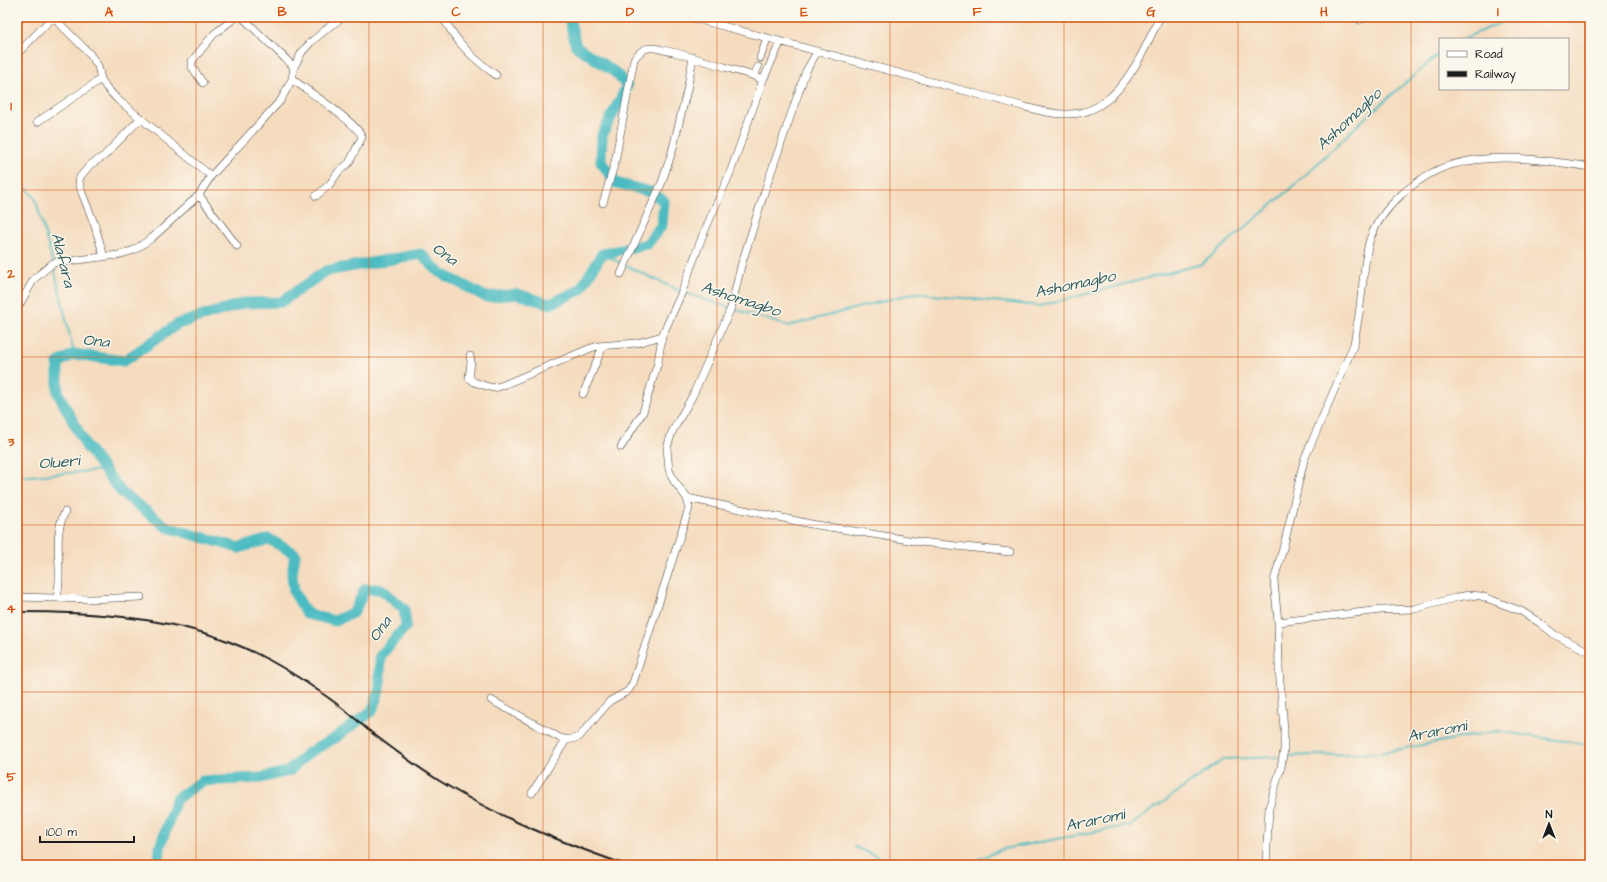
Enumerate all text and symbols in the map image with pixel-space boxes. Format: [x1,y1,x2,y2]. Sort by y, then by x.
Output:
text: A [105,3,114,21]
text: B [277,3,287,21]
text: C [451,3,461,21]
text: D [626,3,635,21]
text: E [800,3,808,21]
text: F [972,3,982,21]
text: G [1146,3,1156,21]
text: H [1320,3,1328,21]
text: I [1497,3,1499,21]
legend [1439,38,1569,90]
text: Road [1475,46,1503,63]
text: Railway [1475,66,1516,84]
water label: Ashomagbo [1312,82,1388,156]
text: 1 [10,97,12,115]
water label: Alafara [46,230,81,290]
water label: Ona [428,237,463,271]
text: 2 [6,265,15,283]
water label: Ashomagbo [1033,265,1119,304]
water label: Ashomagbo [698,276,784,323]
water label: Ona [81,329,111,353]
text: 3 [7,433,15,451]
water label: Olueri [37,449,83,475]
text: 4 [7,600,16,618]
water label: Ona [363,611,397,646]
water label: Araromi [1405,714,1471,748]
text: 5 [6,768,16,786]
water label: Araromi [1063,802,1129,837]
north arrow [1529,804,1569,844]
text: N [1546,807,1553,822]
scale bar [40,818,134,844]
text: 100 m [46,824,77,841]

